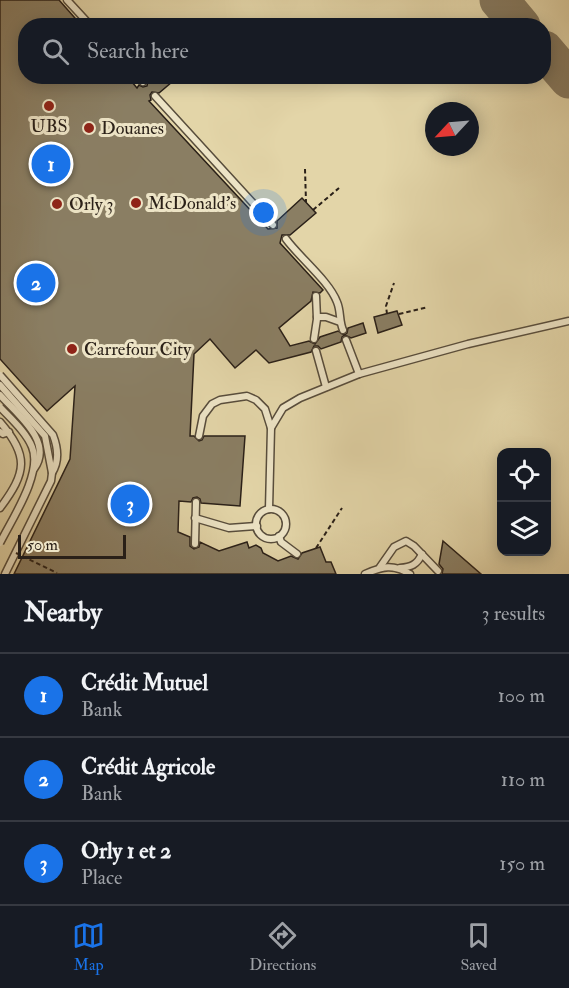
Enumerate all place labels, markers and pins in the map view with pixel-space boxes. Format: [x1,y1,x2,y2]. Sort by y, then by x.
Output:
marker: UBS [42,99,56,113]
place label: UBS [31,115,67,138]
place label: Douanes [101,117,164,140]
marker: Douanes [82,121,96,135]
pin: 1 [32,142,70,186]
place label: McDonald's [148,192,236,215]
place label: Orly 3 [69,193,113,216]
marker: McDonald's [129,196,143,210]
marker: Orly 3 [50,197,64,211]
pin: 2 [16,260,56,306]
place label: Carrefour City [84,338,192,361]
marker: Carrefour City [65,342,79,356]
pin: 3 [110,482,150,526]

